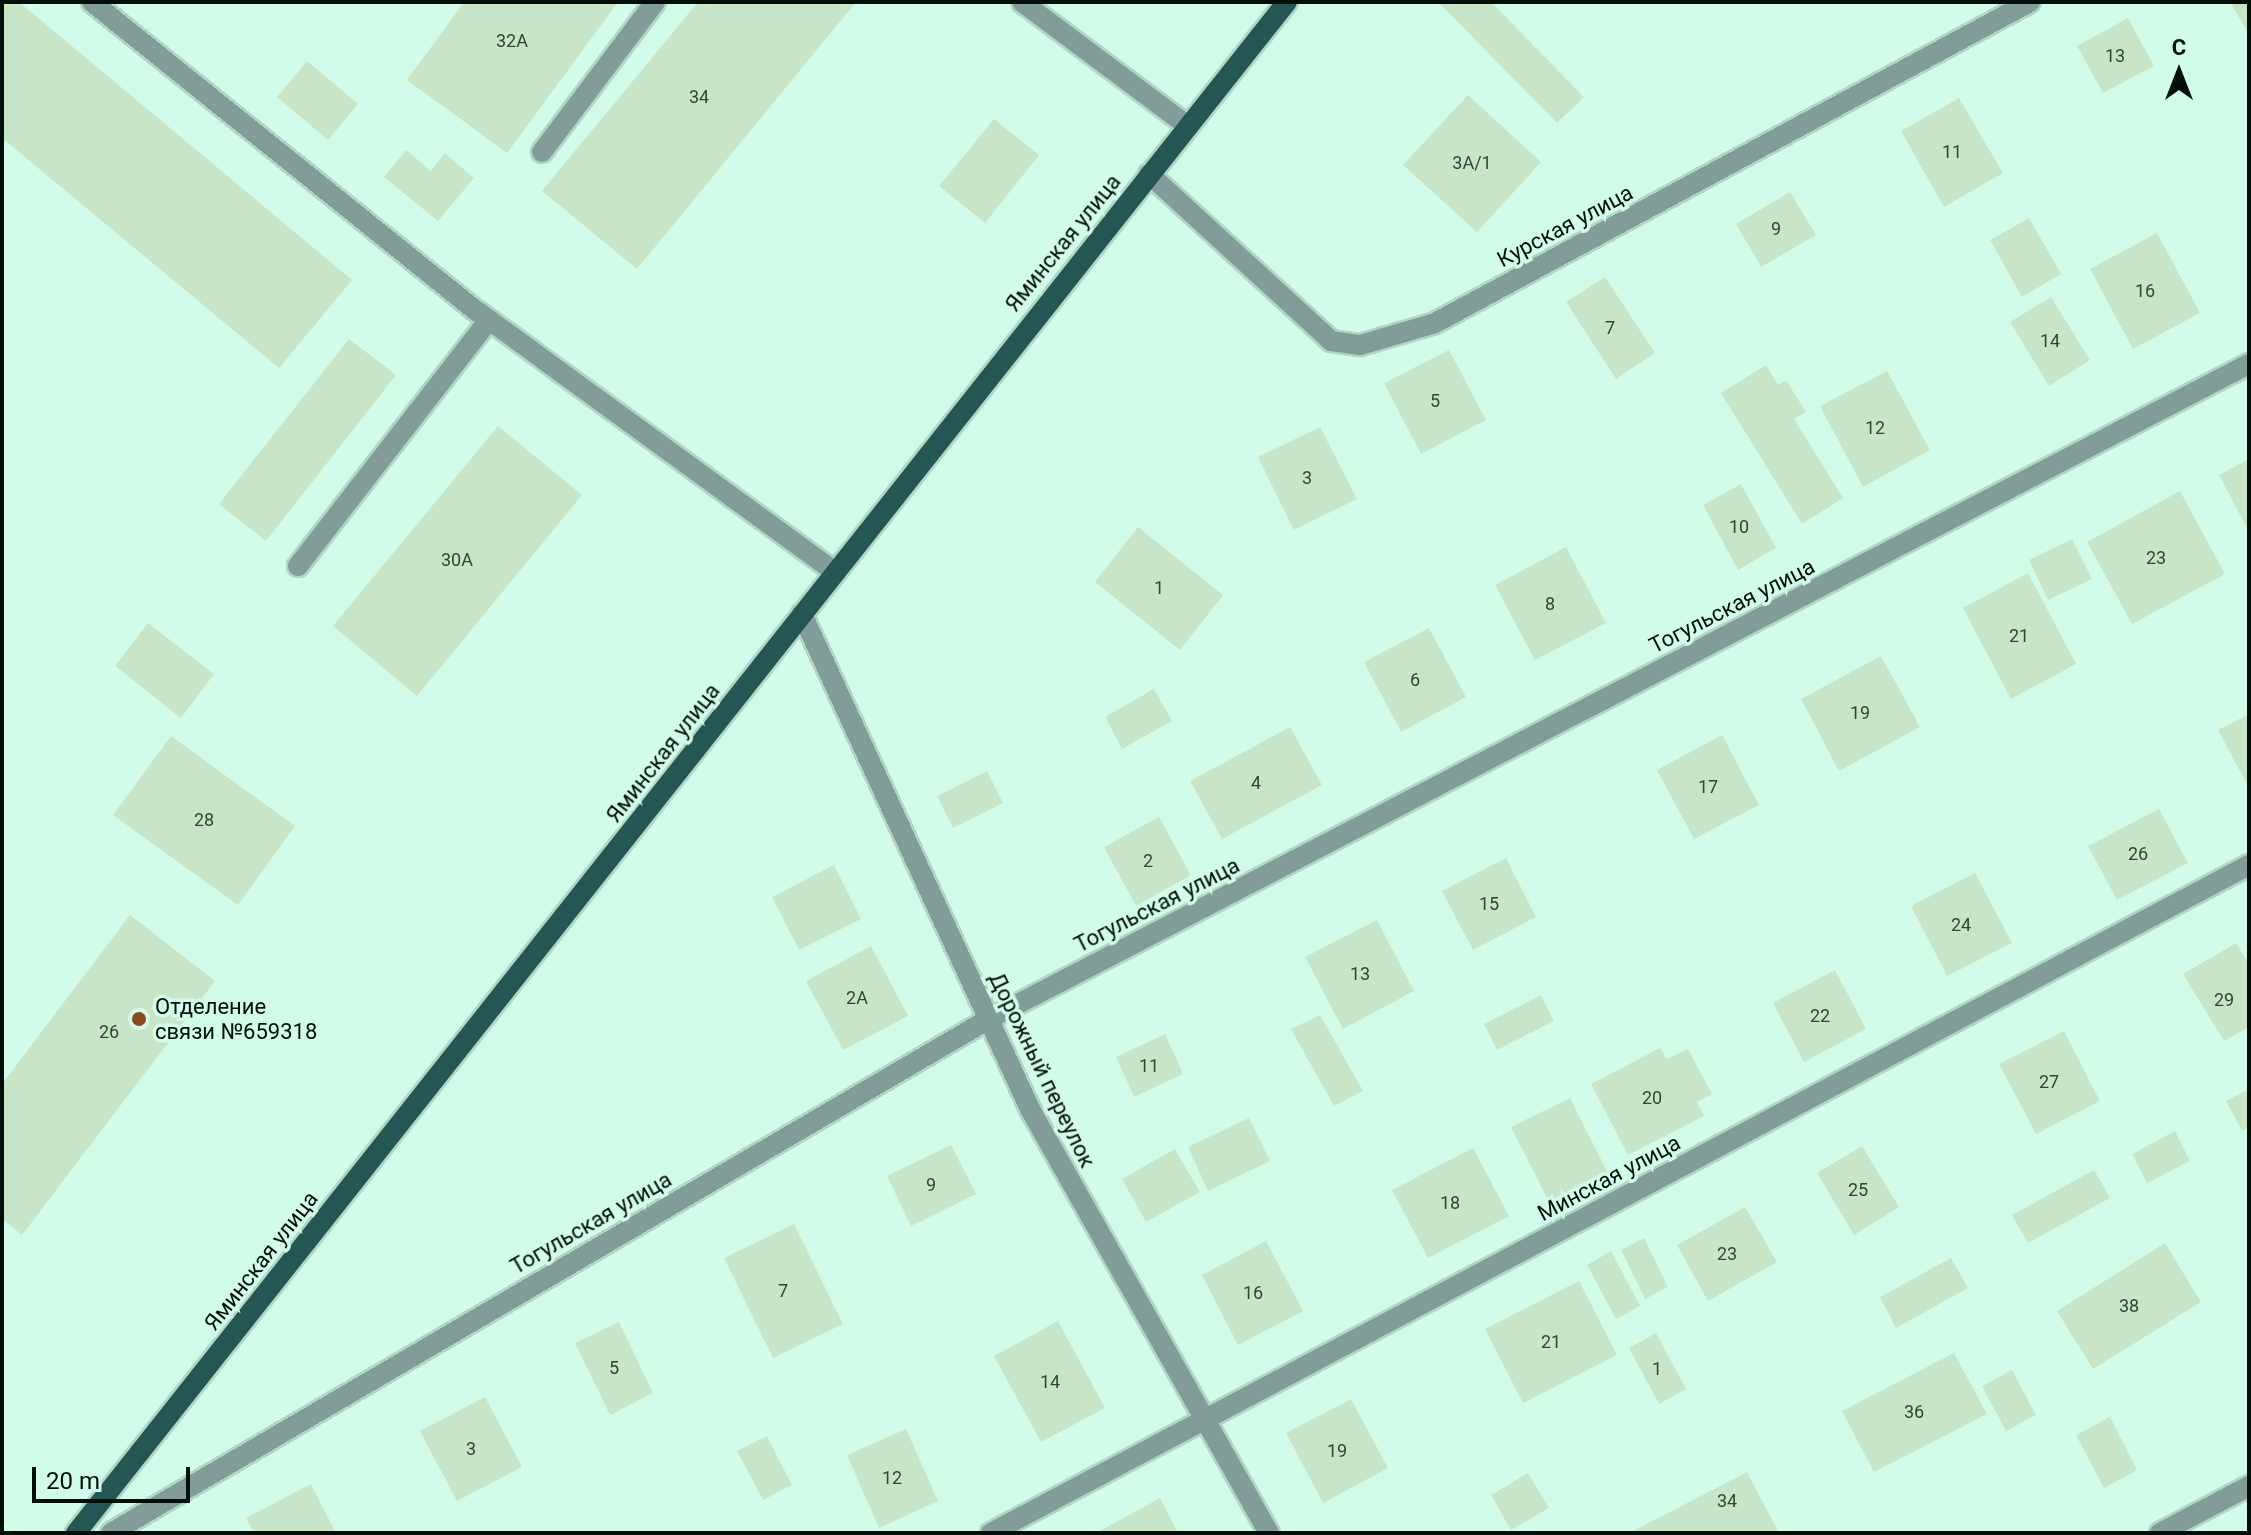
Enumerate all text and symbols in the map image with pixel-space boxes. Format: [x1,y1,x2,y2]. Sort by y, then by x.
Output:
house number: 32А [496,30,528,52]
north arrow [2139,32,2219,112]
text: С [2172,35,2186,60]
house number: 13 [2105,45,2125,67]
house number: 34 [689,86,709,108]
house number: 11 [1942,141,1962,163]
house number: 3А/1 [1452,152,1492,174]
street label: Яминская улица [1000,169,1126,317]
street label: Курская улица [1493,179,1637,273]
house number: 9 [1771,218,1781,240]
house number: 16 [2135,280,2155,302]
house number: 7 [1605,317,1615,339]
house number: 14 [2040,330,2060,352]
house number: 5 [1430,390,1440,412]
house number: 12 [1865,417,1885,439]
house number: 3 [1302,467,1312,489]
house number: 10 [1729,516,1749,538]
house number: 23 [2146,547,2166,569]
house number: 30А [441,549,473,571]
street label: Тогульская улица [1645,553,1819,659]
house number: 1 [1154,577,1164,599]
house number: 8 [1545,593,1555,615]
house number: 21 [2009,625,2029,647]
house number: 6 [1410,669,1420,691]
street label: Яминская улица [601,678,725,828]
house number: 19 [1850,702,1870,724]
house number: 4 [1251,772,1261,794]
house number: 17 [1698,776,1718,798]
house number: 28 [194,809,214,831]
house number: 26 [2128,843,2148,865]
house number: 2 [1143,850,1153,872]
street label: Тогульская улица [1070,852,1244,958]
house number: 15 [1479,893,1499,915]
house number: 24 [1951,914,1971,936]
house number: 13 [1350,963,1370,985]
street label: Дорожный переулок [983,968,1101,1172]
house number: 2А [846,987,868,1009]
house number: 29 [2214,989,2234,1011]
place label: Отделение связи №659318 [155,993,317,1044]
house number: 22 [1810,1005,1830,1027]
marker: Отделение связи №659318 [130,1010,148,1028]
house number: 26 [99,1021,119,1043]
house number: 11 [1139,1055,1159,1077]
house number: 27 [2039,1071,2059,1093]
house number: 20 [1642,1087,1662,1109]
street label: Минская улица [1533,1129,1685,1227]
street label: Тогульская улица [506,1166,676,1280]
house number: 9 [926,1174,936,1196]
house number: 25 [1848,1179,1868,1201]
street label: Яминская улица [199,1186,323,1336]
house number: 18 [1440,1192,1460,1214]
house number: 23 [1717,1243,1737,1265]
house number: 7 [778,1280,788,1302]
house number: 16 [1243,1282,1263,1304]
house number: 38 [2119,1295,2139,1317]
house number: 21 [1541,1331,1561,1353]
house number: 5 [609,1357,619,1379]
house number: 1 [1652,1358,1662,1380]
house number: 14 [1040,1371,1060,1393]
house number: 36 [1904,1401,1924,1423]
house number: 3 [466,1438,476,1460]
house number: 19 [1327,1440,1347,1462]
scale bar [36,1451,194,1501]
text: 20 m [46,1467,100,1495]
house number: 12 [882,1467,902,1489]
house number: 34 [1717,1490,1737,1512]

